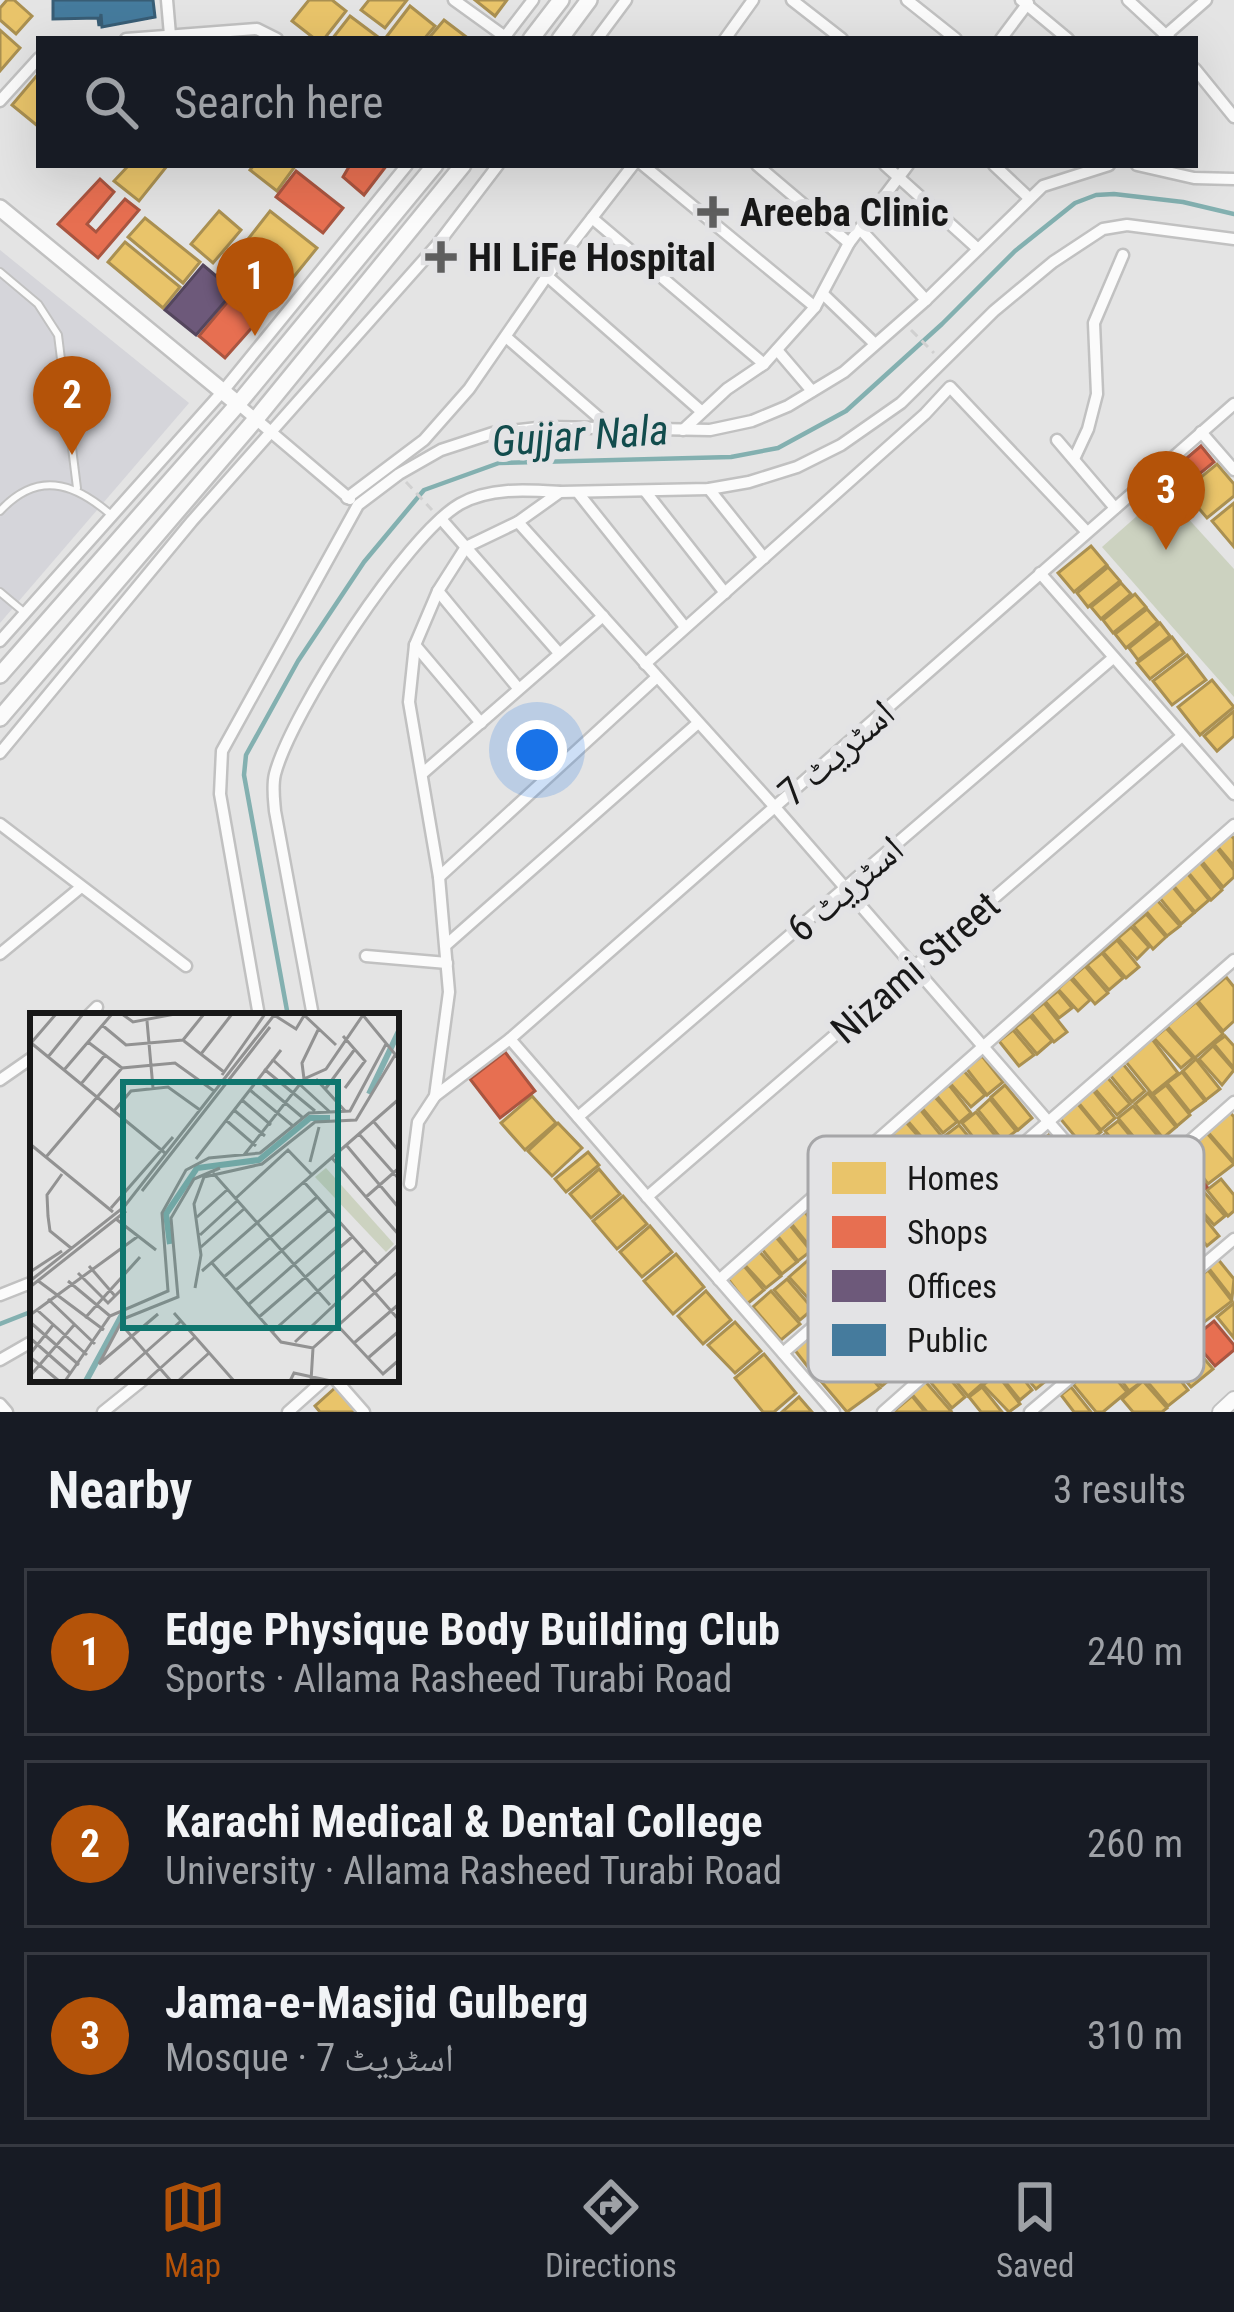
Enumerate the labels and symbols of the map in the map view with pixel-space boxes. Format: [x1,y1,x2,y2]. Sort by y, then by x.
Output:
place label: Areeba Clinic [740,190,949,236]
marker: Areeba Clinic [697,196,729,228]
place label: HI LiFe Hospital [468,235,716,281]
pin: 1 [216,237,294,336]
marker: HI LiFe Hospital [425,241,457,273]
pin: 2 [33,356,111,455]
water label: Gujjar Nala [490,405,670,466]
pin: 3 [1127,451,1205,550]
street label: اسٹریٹ 7 [769,690,904,815]
your location [507,720,567,780]
street label: اسٹریٹ 6 [778,826,913,951]
street label: Nizami Street [822,882,1009,1053]
inset map [30,1013,399,1382]
legend [808,1136,1204,1382]
text: Homes [907,1159,999,1198]
text: Shops [907,1213,988,1252]
text: Offices [907,1267,997,1306]
text: Public [907,1321,988,1360]

